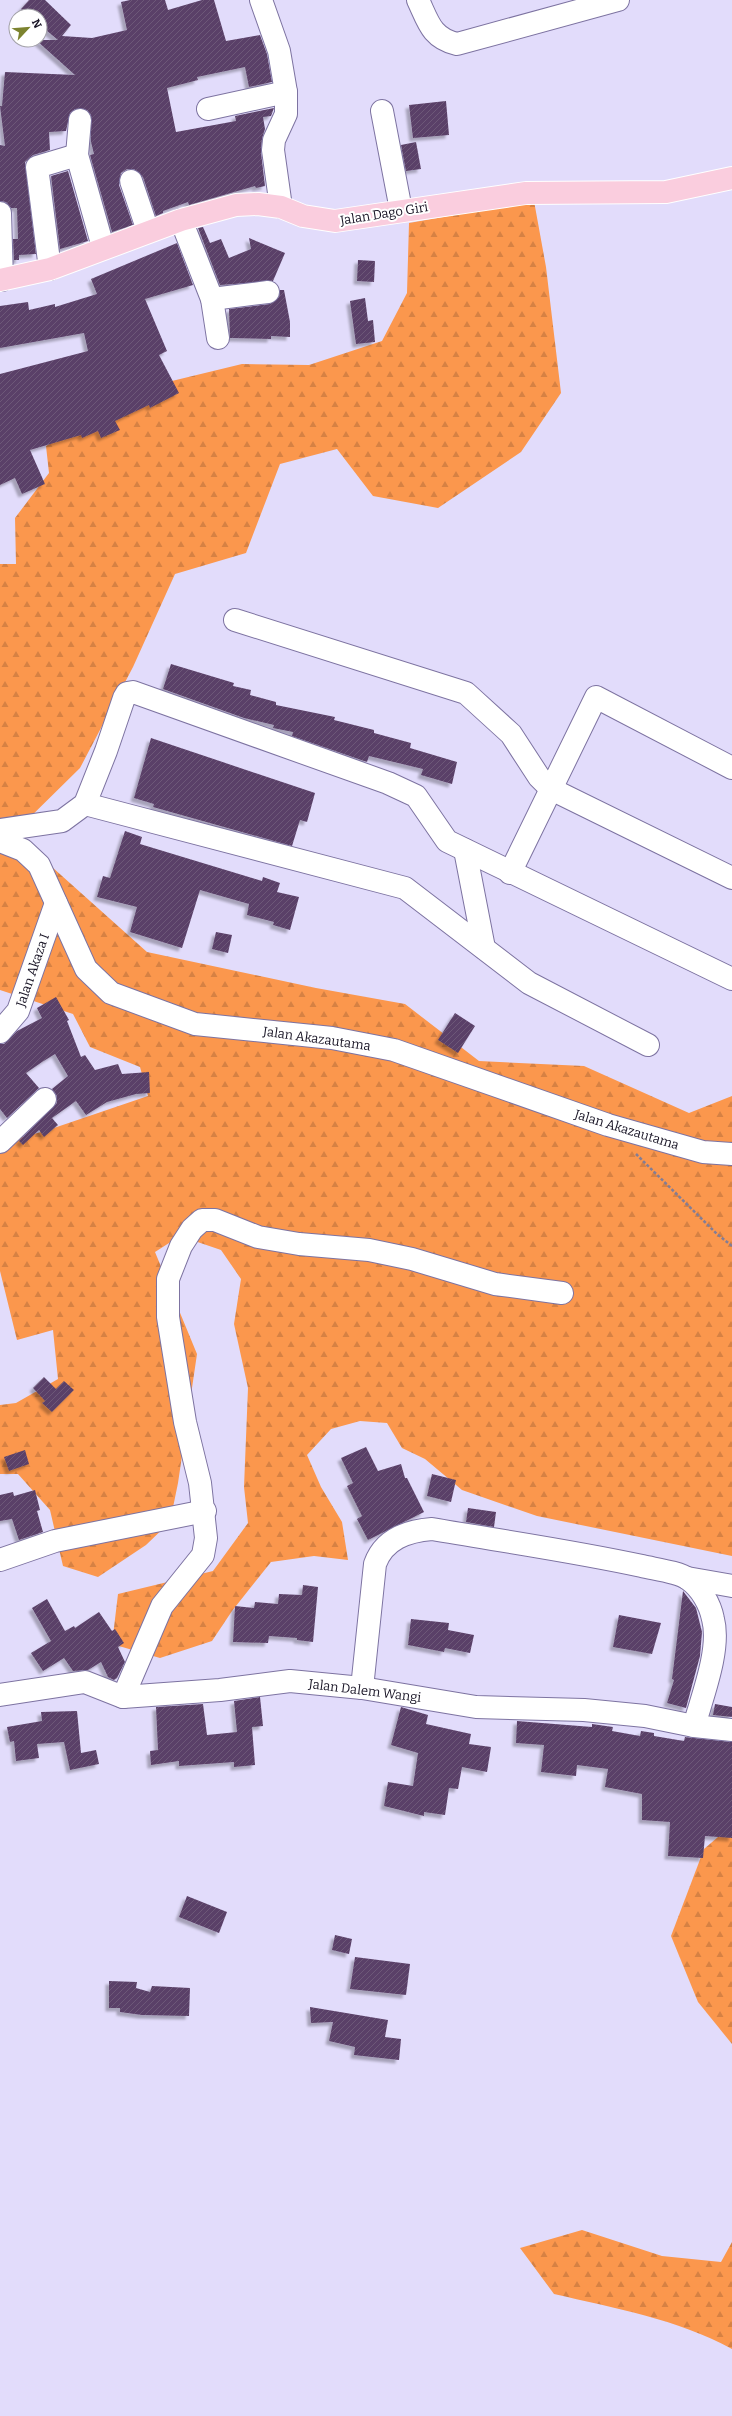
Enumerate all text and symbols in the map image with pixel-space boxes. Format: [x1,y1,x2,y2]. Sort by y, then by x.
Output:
north arrow [8,8,48,48]
text: N [29,17,44,31]
street label: Jalan Dago Giri [338,199,429,228]
street label: Jalan Akaza I [13,932,52,1010]
street label: Jalan Akazautama [261,1023,372,1053]
street label: Jalan Akazautama [572,1106,681,1153]
street label: Jalan Dalem Wangi [307,1676,422,1705]

